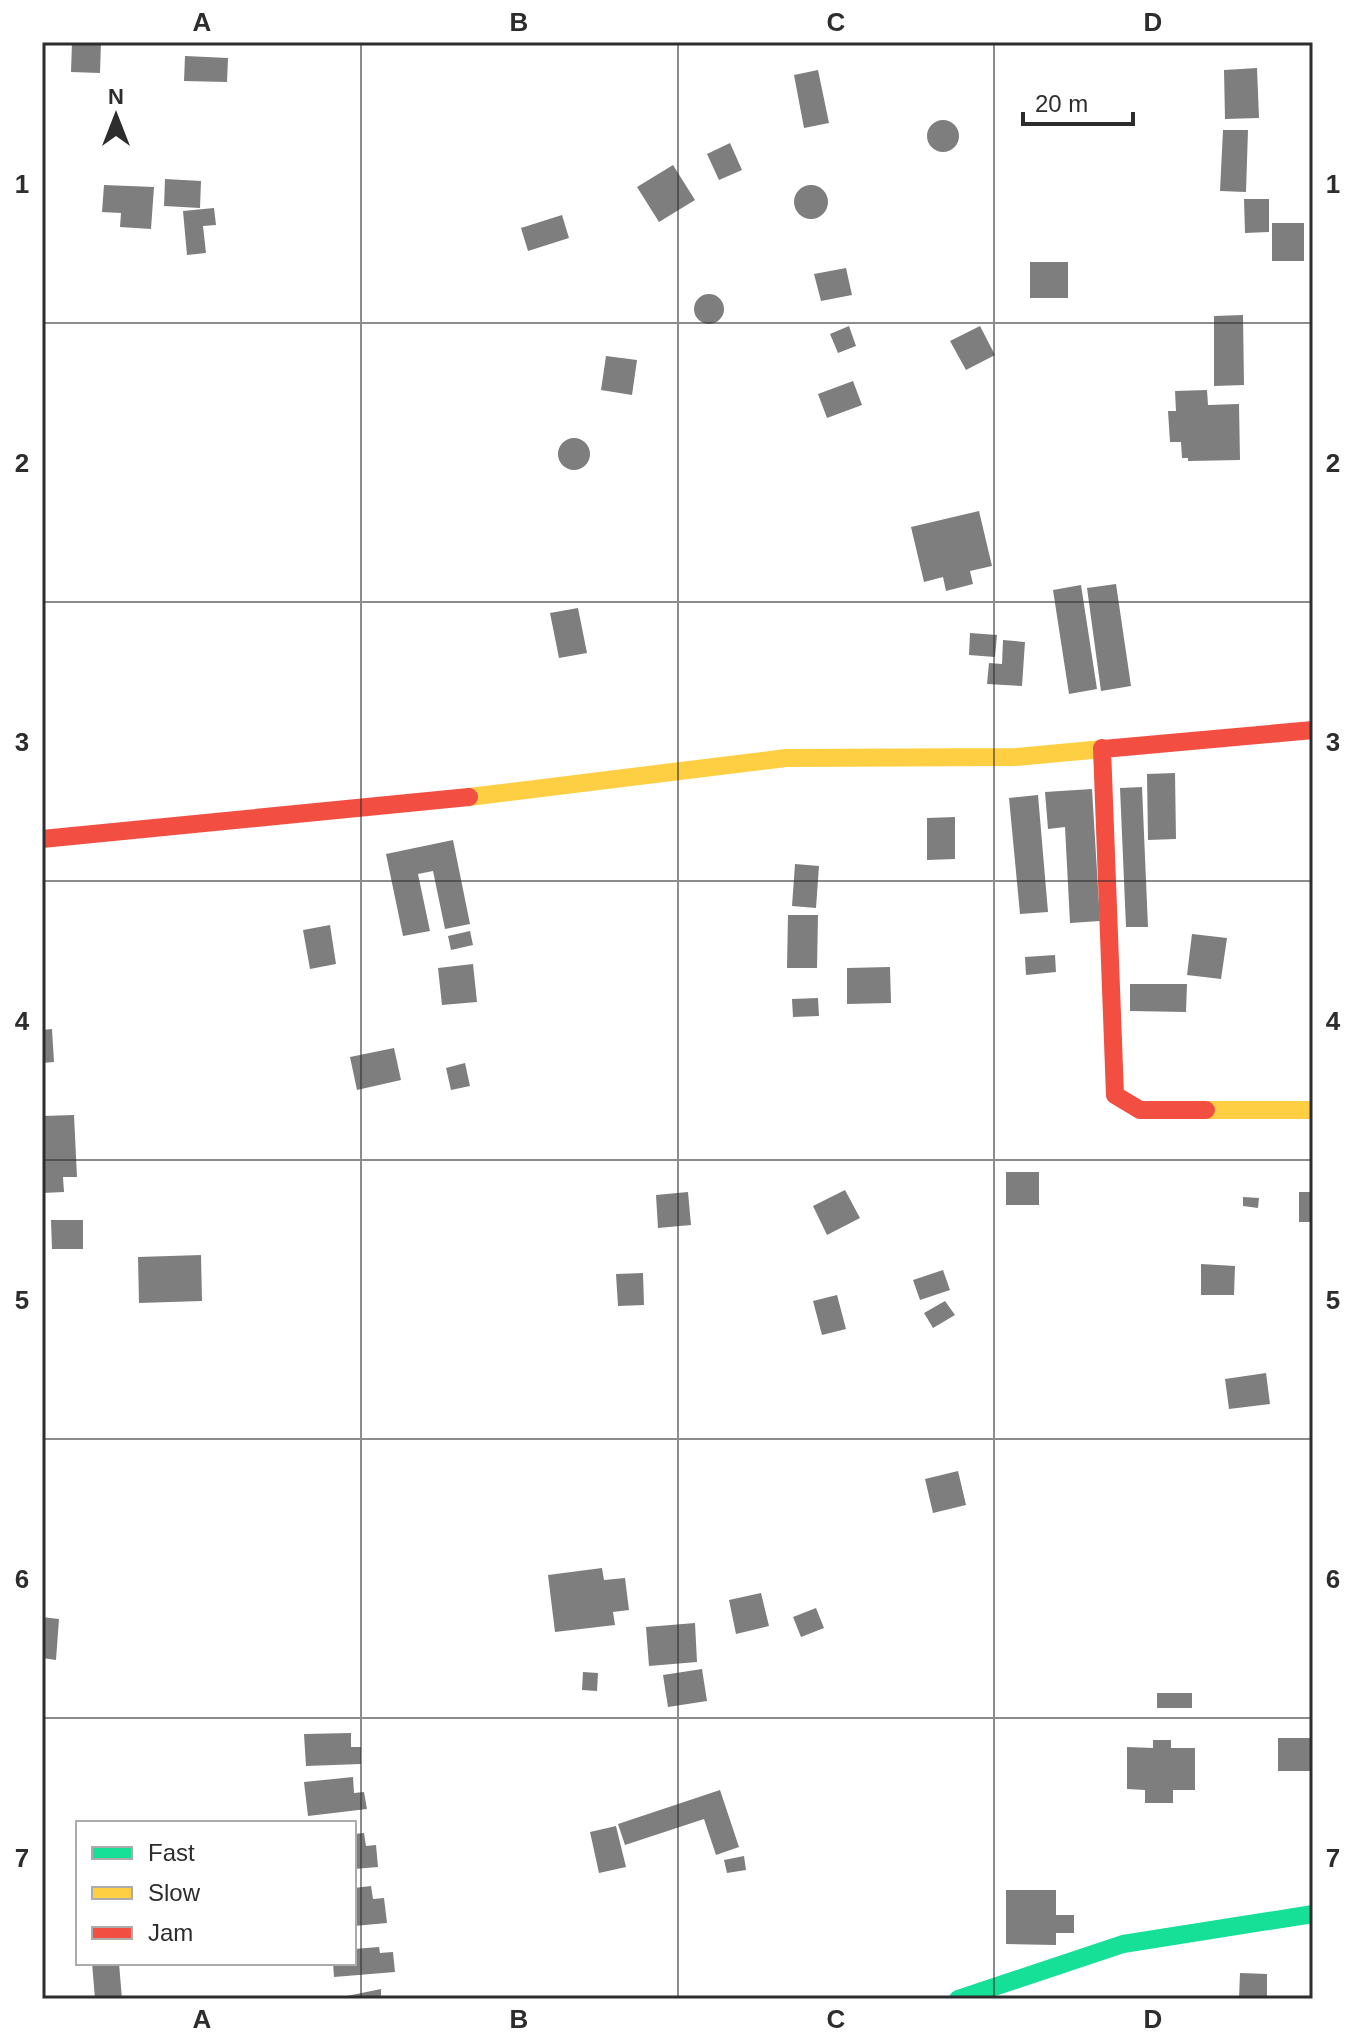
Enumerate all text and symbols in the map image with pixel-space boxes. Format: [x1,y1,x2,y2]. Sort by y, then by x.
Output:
text: A [193,7,212,37]
text: B [510,7,528,37]
text: C [827,7,846,37]
text: D [1144,7,1162,37]
north arrow [76,76,156,156]
scale bar [1023,76,1133,126]
text: N [108,84,124,109]
text: 20 m [1035,90,1088,117]
text: 1 [15,169,29,199]
text: 1 [1326,169,1340,199]
text: 2 [15,448,29,478]
text: 2 [1326,448,1340,478]
text: 3 [15,727,29,757]
text: 3 [1326,727,1340,757]
text: 4 [15,1006,30,1036]
text: 4 [1326,1006,1341,1036]
text: 5 [15,1285,29,1315]
text: 5 [1326,1285,1340,1315]
text: 6 [15,1564,29,1594]
text: 6 [1326,1564,1340,1594]
legend [76,1821,356,1965]
text: Fast [148,1839,195,1866]
text: 7 [15,1843,29,1873]
text: 7 [1326,1843,1340,1873]
text: Slow [148,1879,201,1906]
text: Jam [148,1919,193,1946]
text: A [193,2004,212,2034]
text: B [510,2004,528,2034]
text: C [827,2004,846,2034]
text: D [1144,2004,1162,2034]

